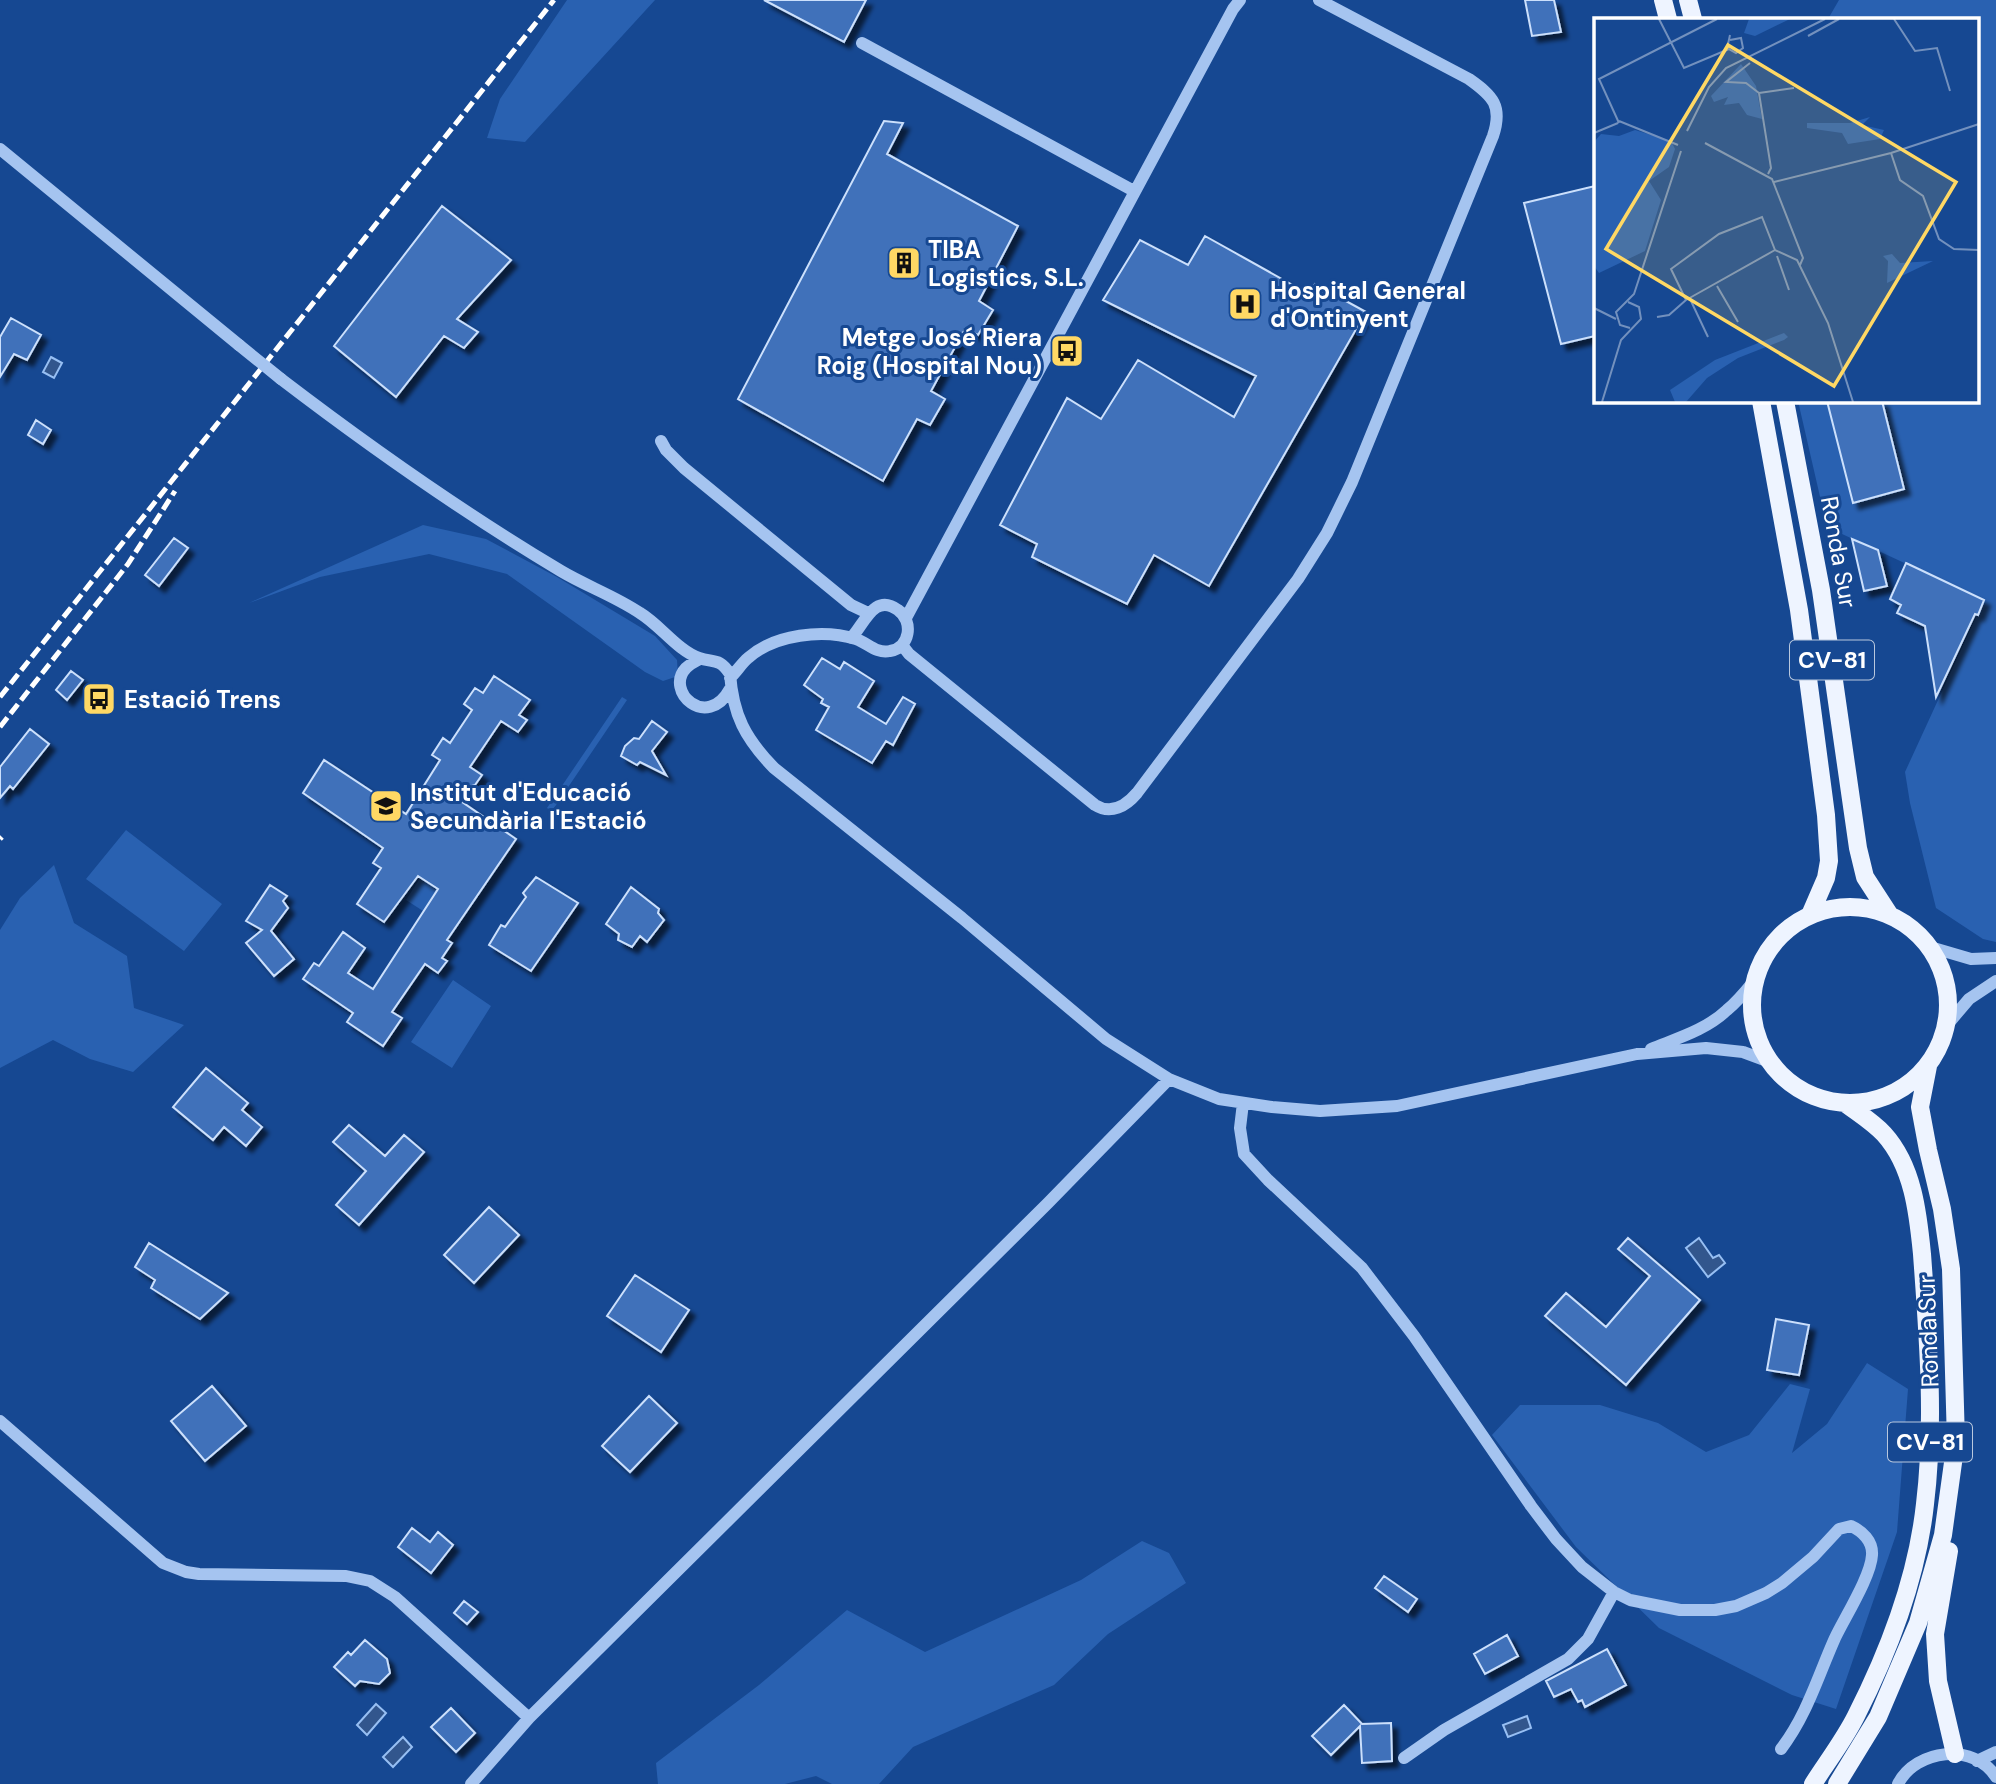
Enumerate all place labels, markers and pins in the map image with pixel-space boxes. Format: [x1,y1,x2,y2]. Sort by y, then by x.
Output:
place label: TIBA Logistics, S.L. [928,234,1084,293]
building icon: TIBA Logistics, S.L. [885,244,923,282]
place label: Hospital General d'Ontinyent [1270,275,1466,334]
hospital icon: Hospital General d'Ontinyent [1226,285,1264,323]
place label: Metge José Riera Roig (Hospital Nou) [817,322,1042,381]
bus stop icon: Metge José Riera Roig (Hospital Nou) [1048,332,1086,370]
bus stop icon: Estació Trens [80,680,118,718]
place label: Estació Trens [124,684,281,715]
place label: Institut d'Educació Secundària l'Estació [410,777,647,836]
school or university icon: Institut d'Educació Secundària l'Estació [367,787,405,825]

